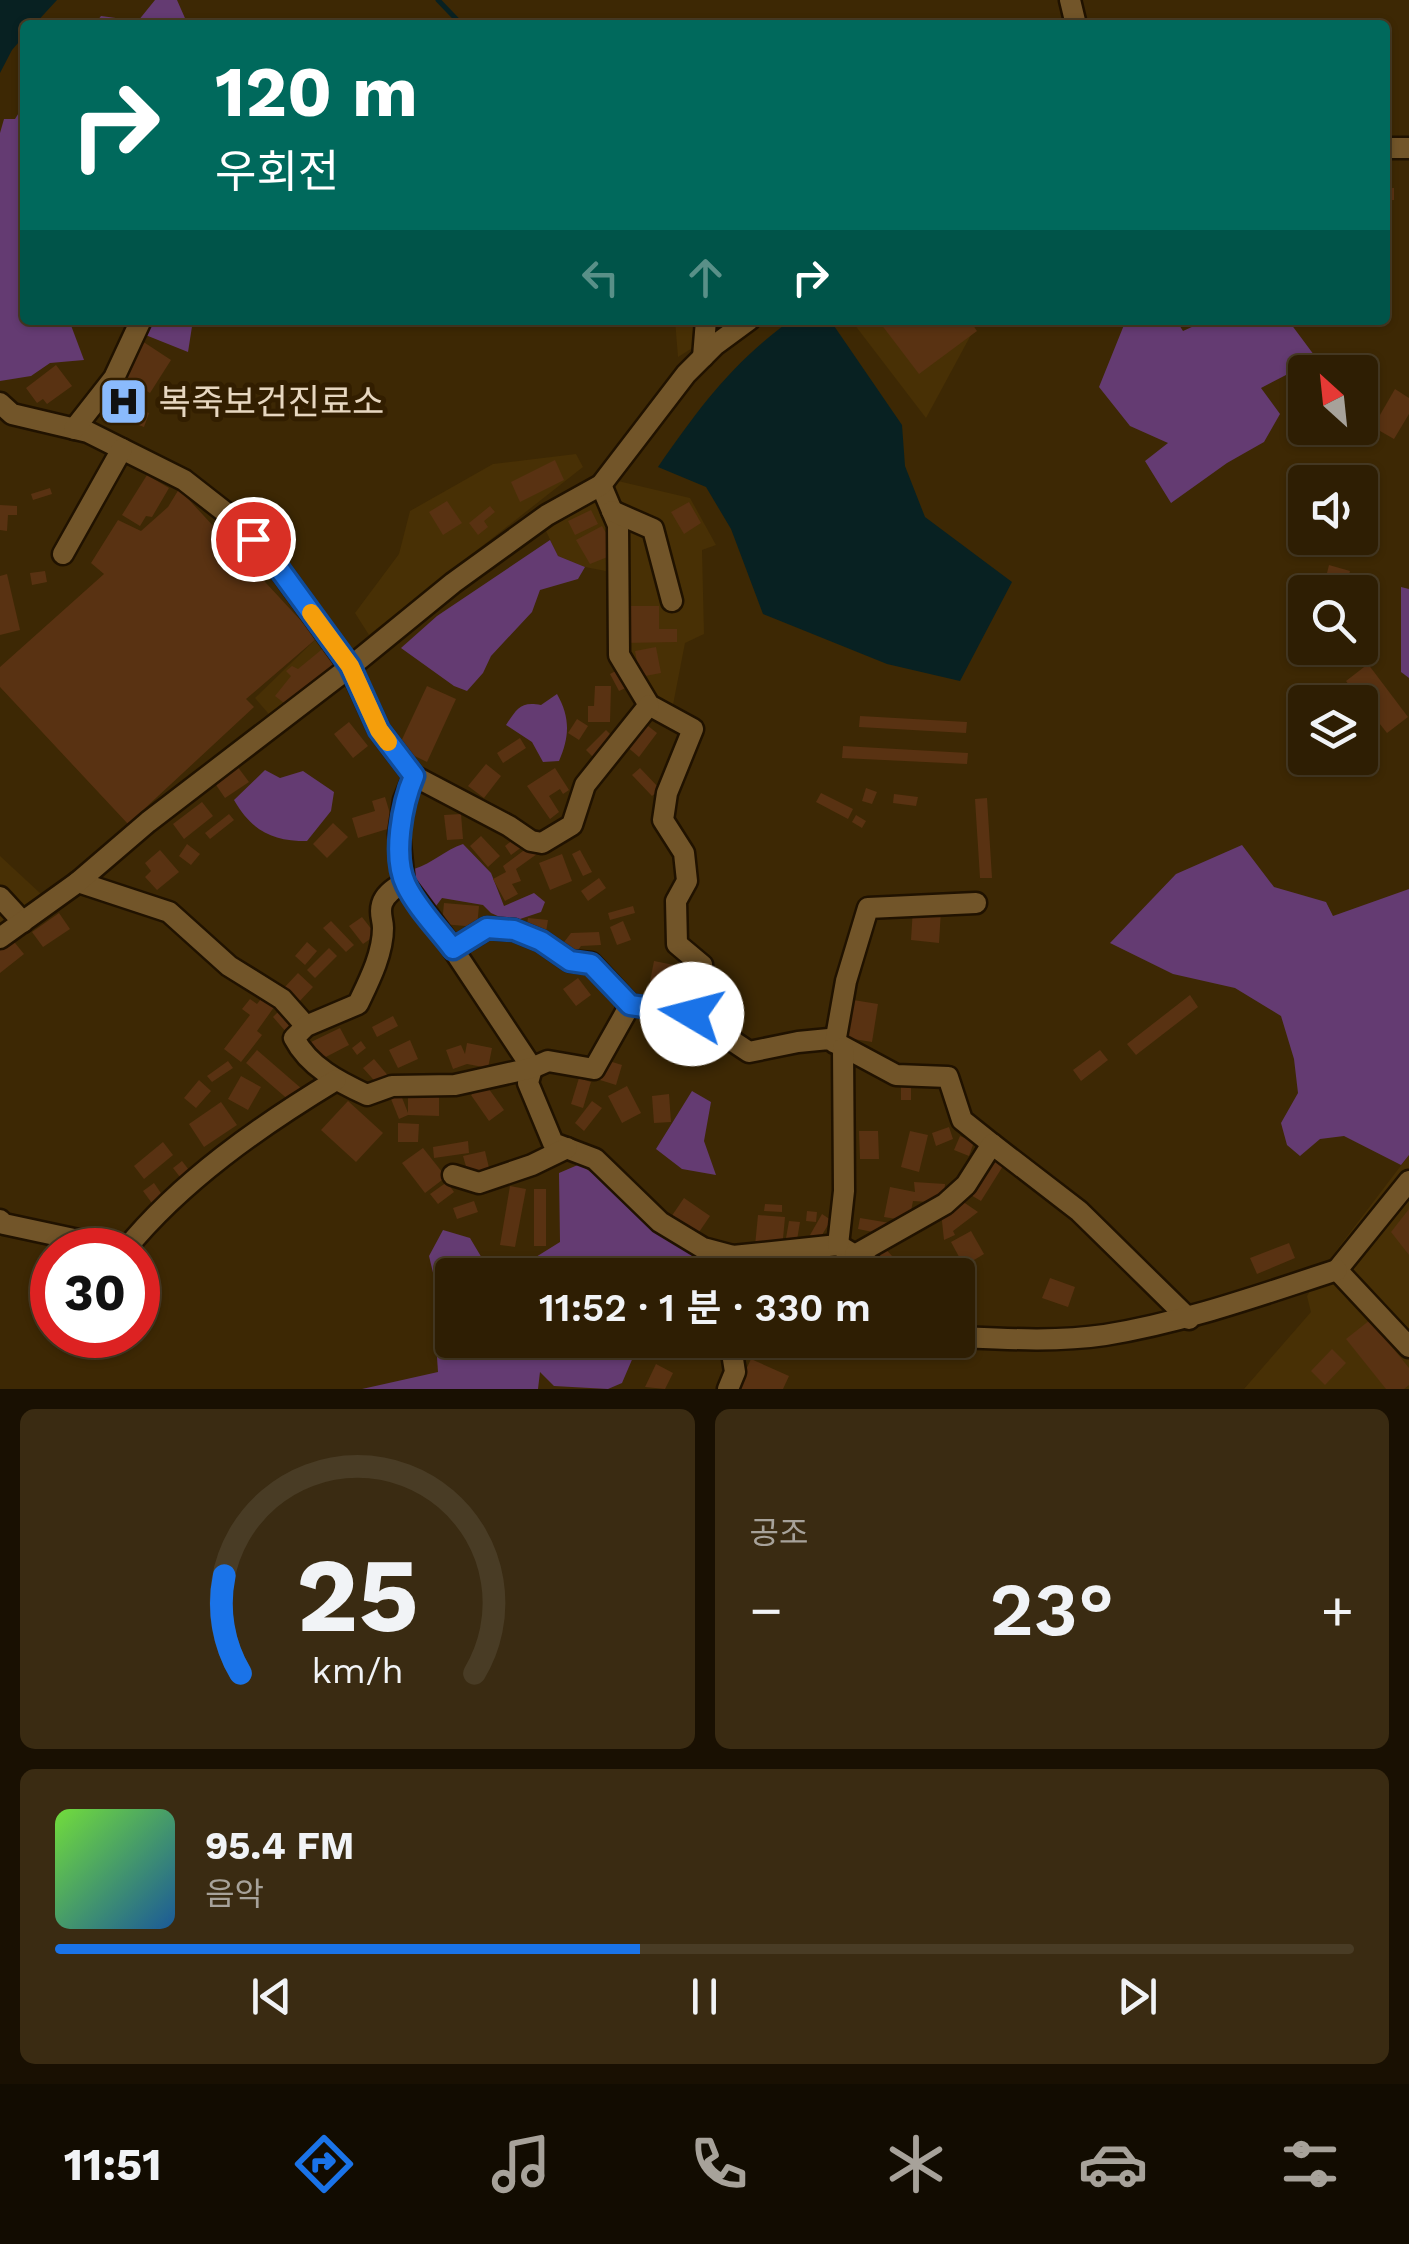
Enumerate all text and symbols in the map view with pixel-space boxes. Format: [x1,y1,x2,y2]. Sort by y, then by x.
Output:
text: 120 m [215,51,418,133]
icon: right [50,60,180,190]
text: 우회전 [215,145,339,198]
icon: left [573,250,628,305]
icon: ahead [678,250,733,305]
icon: right [783,250,838,305]
north arrow [1288,355,1378,445]
map controls [1288,355,1378,775]
hospital icon: 복죽보건진료소 [98,376,150,428]
place label: 복죽보건진료소 [159,381,384,423]
button: sound [1288,465,1378,555]
pin [211,497,296,582]
icon: arrive [226,512,281,567]
button: search [1288,575,1378,665]
button: layers [1288,685,1378,775]
position arrow [640,962,744,1066]
speed limit sign: 30 [30,1228,160,1358]
text: 11:52 · 1 분 · 330 m [539,1286,871,1330]
text: 공조 [750,1514,808,1552]
text: 25 [296,1534,419,1656]
text: 23° [989,1565,1114,1653]
text: − [750,1578,783,1642]
text: + [1321,1578,1354,1642]
text: km/h [311,1650,403,1692]
text: 95.4 FM [205,1824,354,1868]
text: 음악 [205,1875,264,1913]
icon: previous [244,1969,299,2024]
icon: pause [677,1969,732,2024]
icon: next [1110,1969,1165,2024]
icon: directions [289,2129,359,2199]
icon: music [486,2129,556,2199]
icon: phone [684,2129,754,2199]
icon: climate [881,2129,951,2199]
icon: car [1078,2129,1148,2199]
icon: filters [1275,2129,1345,2199]
text: 11:51 [64,2138,162,2191]

